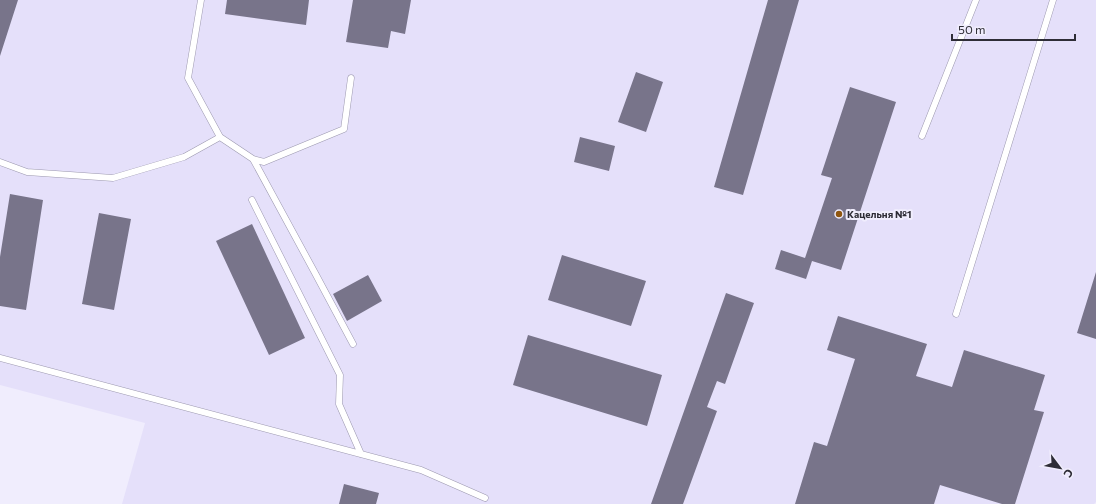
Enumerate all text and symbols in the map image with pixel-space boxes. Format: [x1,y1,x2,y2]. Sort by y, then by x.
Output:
scale bar [952,16,1075,42]
text: 50 m [958,22,986,36]
place label: Кацельня №1 [847,208,911,220]
marker: Кацельня №1 [834,209,844,219]
north arrow [1040,448,1080,488]
text: С [1061,467,1076,481]

